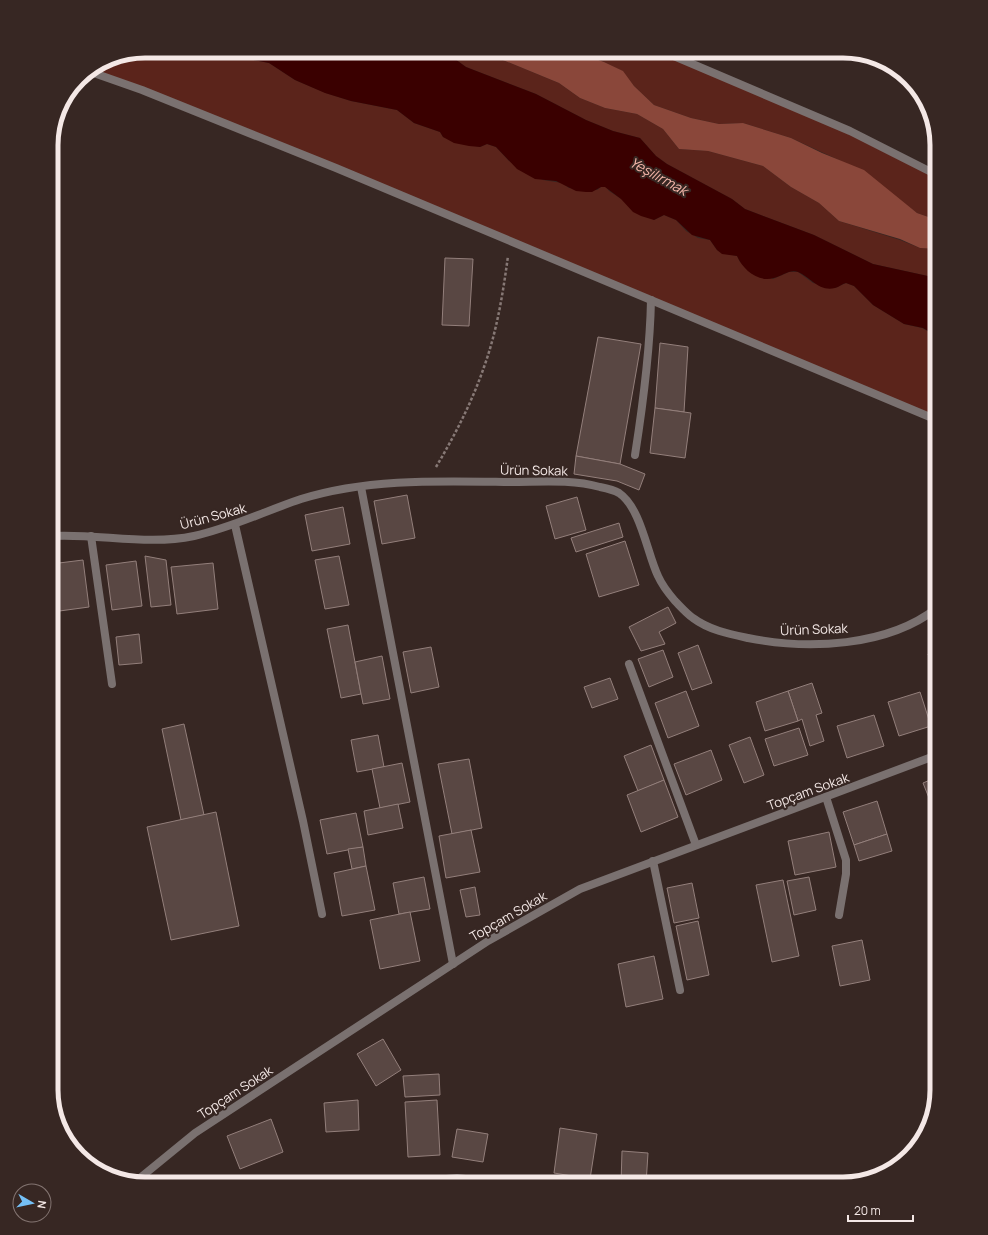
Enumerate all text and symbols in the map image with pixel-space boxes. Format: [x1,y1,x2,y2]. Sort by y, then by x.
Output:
water label: Yeşilırmak [627,152,693,201]
street label: Ürün Sokak [500,460,569,480]
street label: Ürün Sokak [178,498,249,533]
street label: Ürün Sokak [780,619,849,639]
street label: Topçam Sokak [765,768,852,814]
street label: Topçam Sokak [466,886,550,945]
street label: Topçam Sokak [194,1061,276,1123]
north arrow [12,1183,52,1223]
scale bar [848,1197,913,1223]
text: N [34,1200,50,1210]
text: 20 m [854,1202,881,1219]

